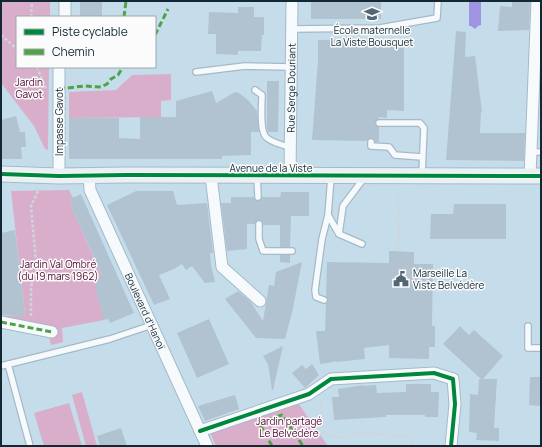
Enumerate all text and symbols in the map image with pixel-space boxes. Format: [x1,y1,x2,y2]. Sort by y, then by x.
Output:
school or university icon: École maternelle La Viste Bousquet [363,5,381,23]
legend [16,16,156,68]
text: Piste cyclable [52,23,128,40]
place label: École maternelle La Viste Bousquet [331,23,413,49]
text: Chemin [52,43,95,60]
street label: Rue Serge Douriant [283,43,299,133]
park label: Jardin Gavot [15,75,43,101]
street label: Impasse Gavot [52,88,66,156]
street label: Avenue de la Viste [230,161,313,175]
park label: Jardin Val Ombré (du 19 mars 1962) [18,257,98,283]
place label: Marseille La Viste Belvédère [413,266,485,292]
public building icon: Marseille La Viste Belvédère [392,270,410,288]
street label: Boulevard d'Hanoï [122,271,169,352]
park label: Jardin partagé Le Belvédère [256,414,322,440]

